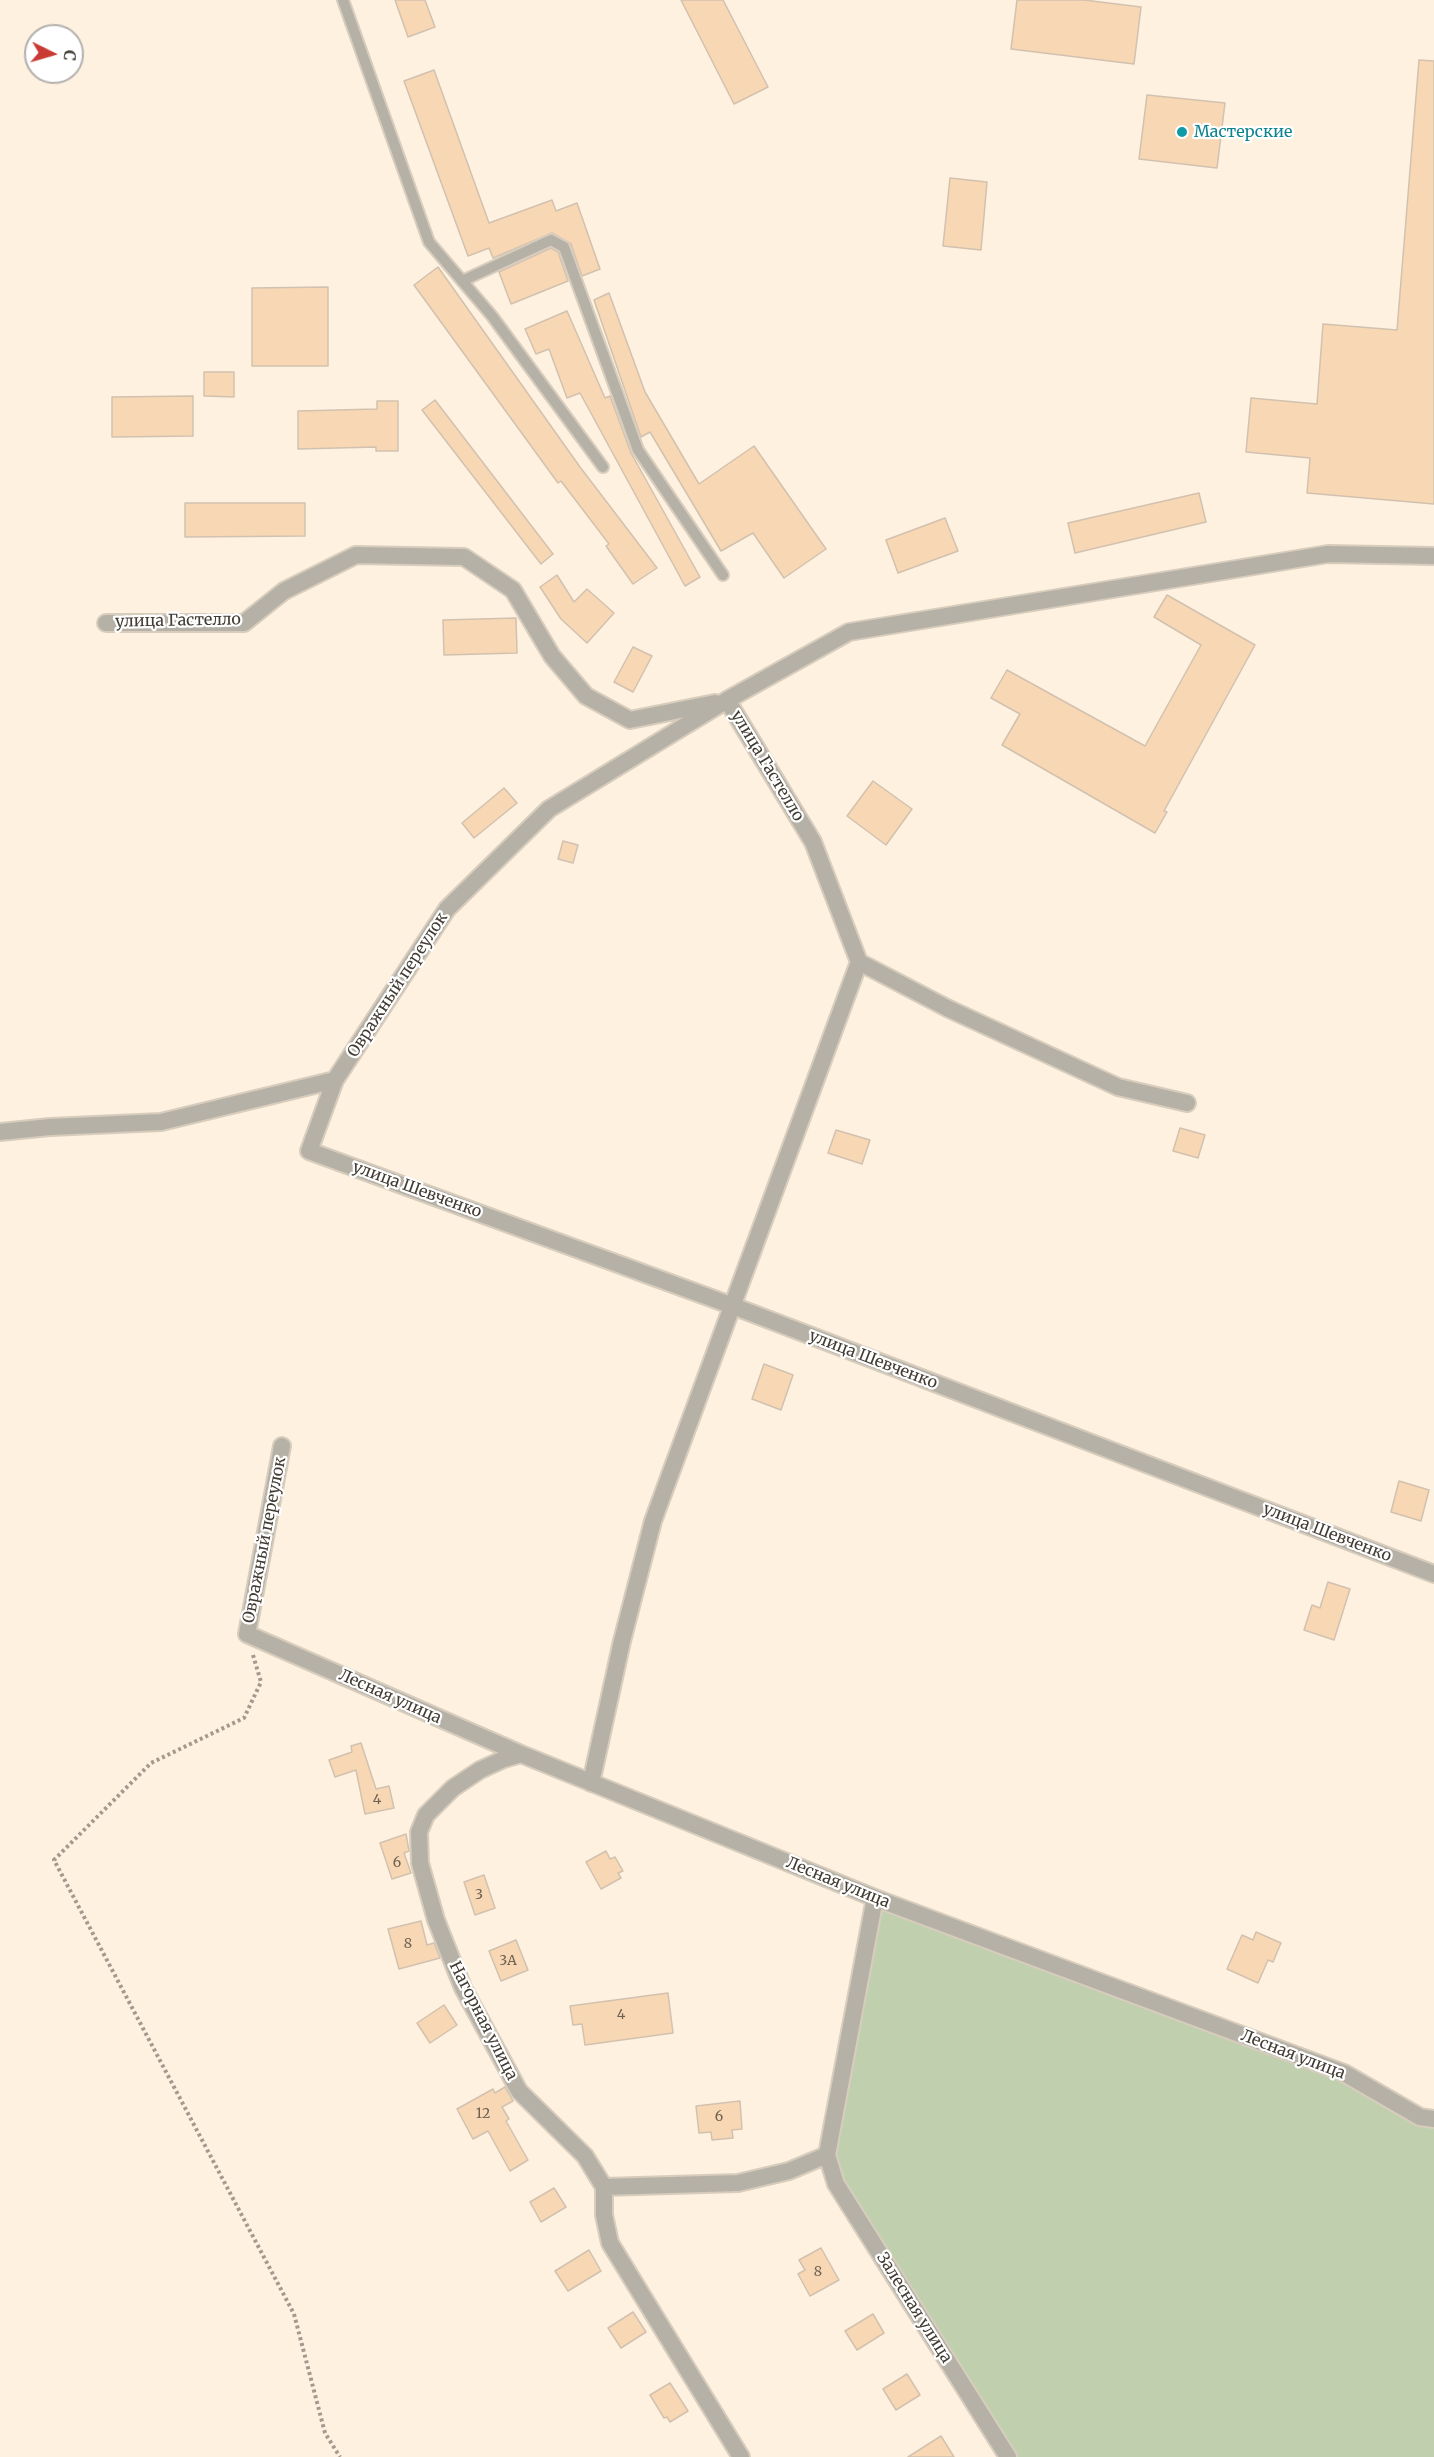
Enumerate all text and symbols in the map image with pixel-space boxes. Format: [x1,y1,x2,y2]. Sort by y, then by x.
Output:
north arrow [24,24,84,84]
text: С [60,49,80,62]
place label: Мастерские [1194,122,1292,142]
marker: Мастерские [1175,125,1189,139]
street label: улица Гастелло [115,610,241,632]
street label: улица Гастелло [726,707,808,825]
street label: Овражный переулок [344,909,452,1061]
street label: улица Шевченко [350,1158,484,1222]
street label: улица Шевченко [806,1327,940,1393]
street label: Овражный переулок [239,1455,291,1625]
street label: улица Шевченко [1260,1500,1394,1566]
street label: Лесная улица [336,1666,444,1728]
house number: 4 [373,1792,381,1808]
street label: Лесная улица [783,1853,893,1913]
house number: 6 [393,1855,401,1871]
house number: 3 [475,1887,483,1903]
house number: 8 [404,1936,412,1952]
house number: 3А [499,1953,517,1969]
street label: Нагорная улица [445,1958,521,2084]
house number: 4 [617,2007,625,2023]
street label: Лесная улица [1238,2026,1348,2084]
house number: 12 [476,2106,490,2122]
house number: 6 [715,2109,723,2125]
street label: Залесная улица [872,2249,956,2367]
house number: 8 [814,2264,822,2280]

